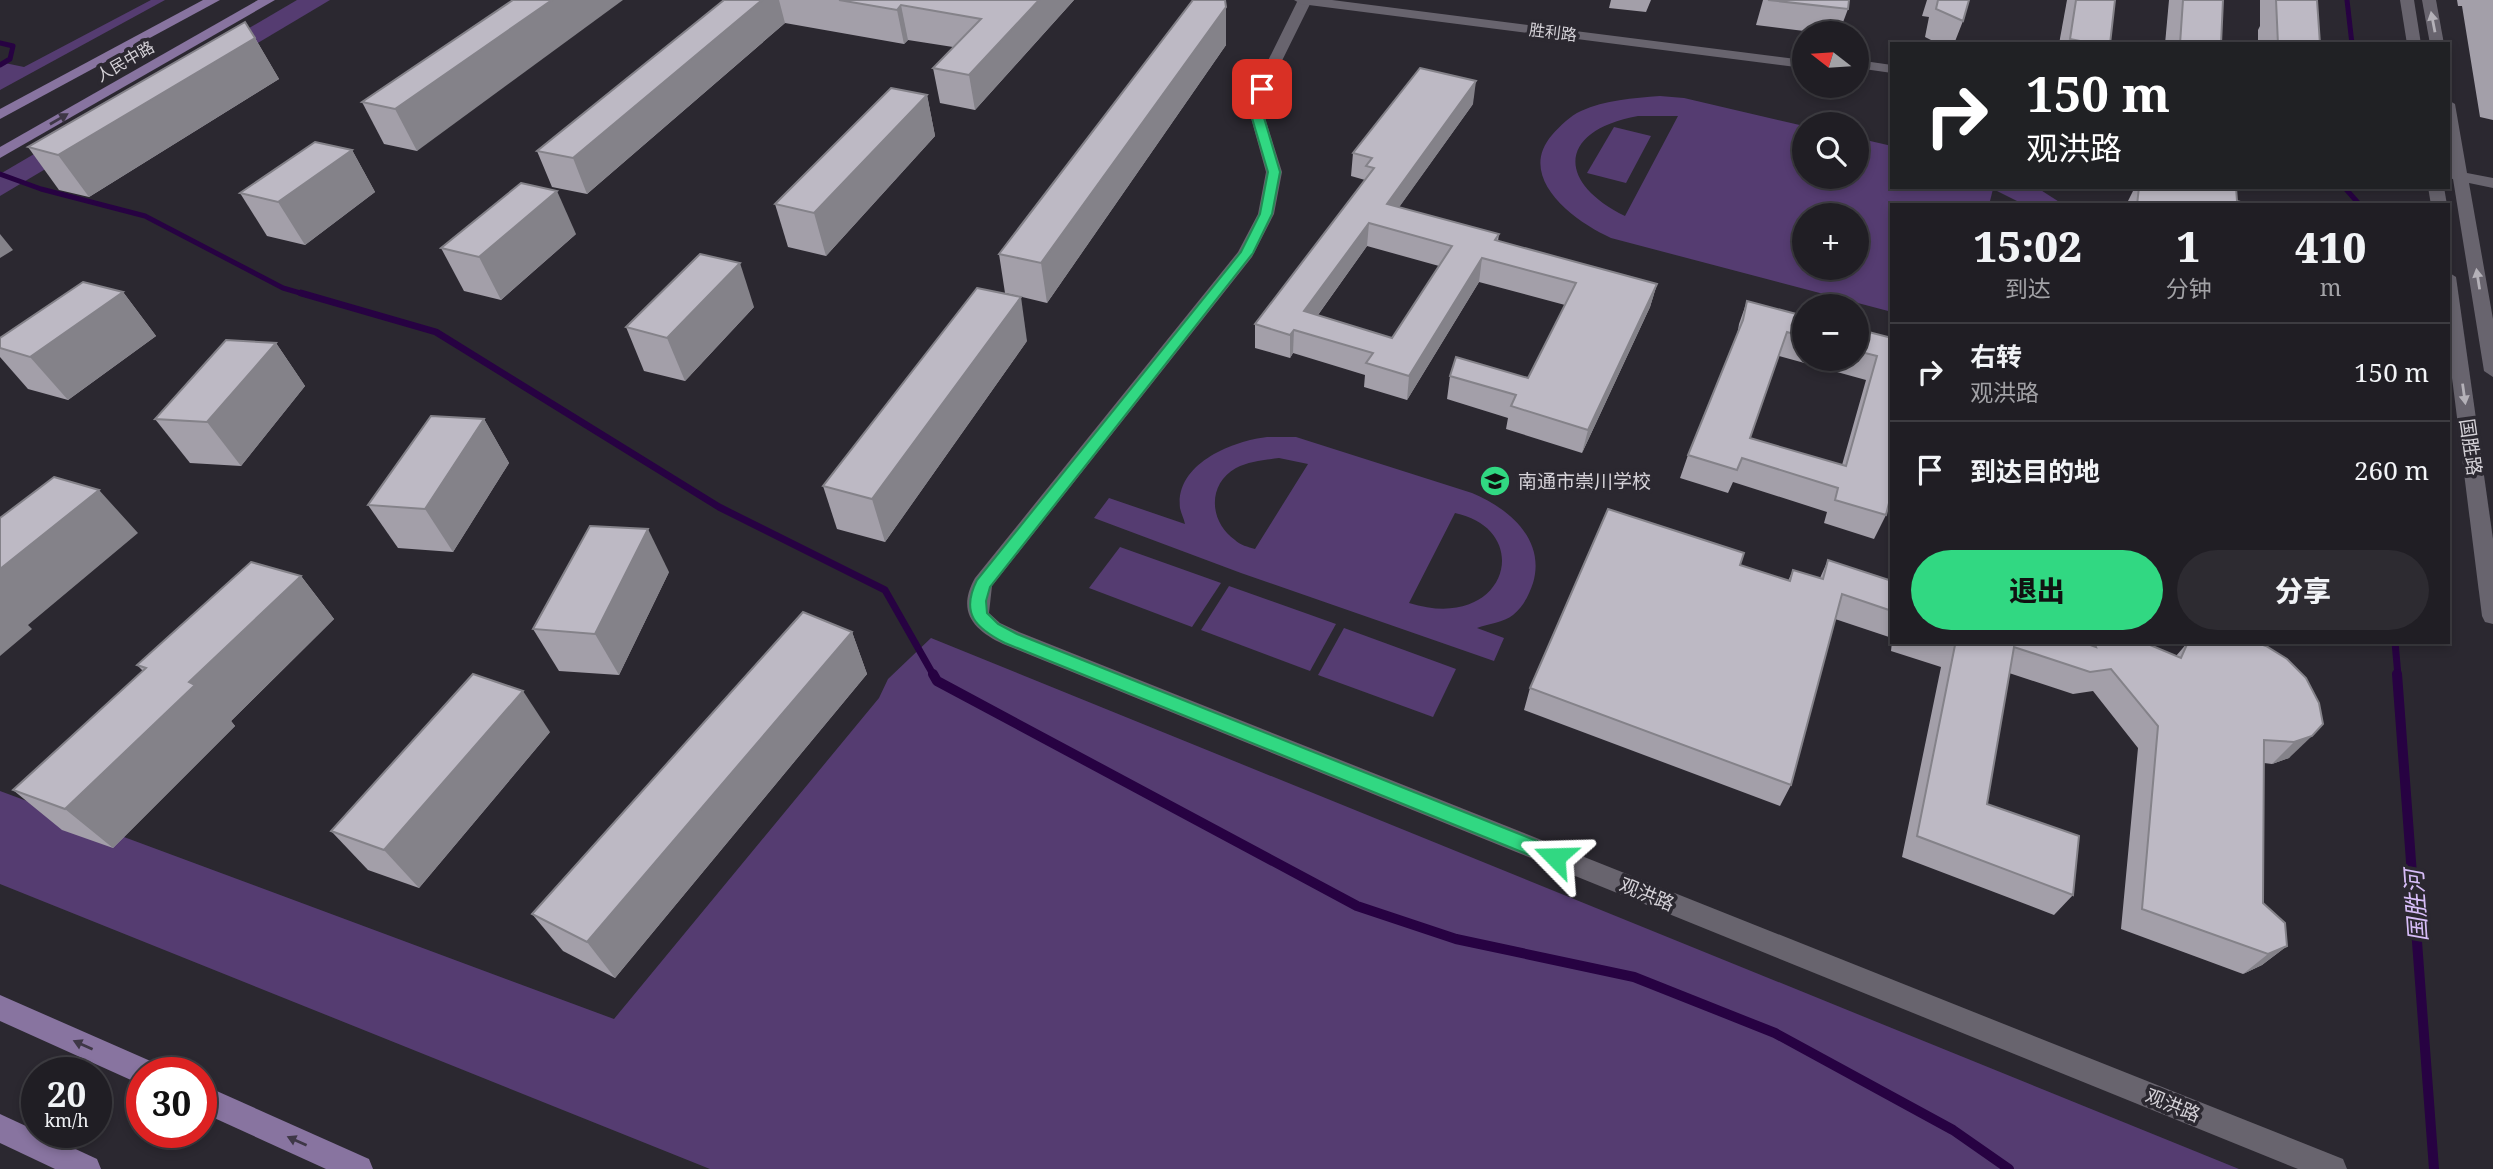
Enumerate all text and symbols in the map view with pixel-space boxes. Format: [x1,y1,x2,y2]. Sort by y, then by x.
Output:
one-way arrow [2427,11,2438,33]
street label: 胜利路 [1528,18,1578,46]
north arrow [1792,21,1869,98]
map controls [1792,21,1869,371]
street label: 人民中路 [92,35,158,87]
pin [1232,59,1292,119]
text: 150 m [2026,60,2170,126]
icon: arrive [1243,70,1281,108]
icon: right [1911,70,2002,161]
button: search [1792,112,1869,189]
one-way arrow [50,113,69,125]
text: 观洪路 [2026,126,2122,169]
button: + [1792,203,1869,280]
text: 15:02 [1974,217,2082,274]
text: 1 [2177,217,2200,274]
text: 410 [2295,218,2366,275]
one-way arrow [2472,268,2483,290]
text: m [2320,271,2342,303]
text: 到达 [2005,272,2051,304]
text: 分钟 [2165,272,2211,304]
button: − [1792,294,1869,371]
text: 右转 [1970,338,2022,374]
icon: right [1911,353,1949,391]
text: 150 m [2354,354,2429,390]
text: 观洪路 [1970,376,2039,408]
one-way arrow [2458,383,2469,405]
street label: 国胜路 [2454,417,2488,477]
icon: arrive [1911,451,1949,489]
text: 260 m [2354,452,2429,488]
text: 到达目的地 [1970,453,2100,489]
school or university icon: 南通市崇川学校 [1478,464,1512,498]
place label: 南通市崇川学校 [1518,468,1651,494]
button: 退出 [1911,550,2163,630]
button: 分享 [2177,550,2429,630]
position arrow [1518,820,1592,894]
water label: 国胜河 [2396,865,2434,943]
street label: 观洪路 [1616,871,1678,917]
one-way arrow [73,1039,93,1051]
speed limit sign: 30 [126,1057,217,1148]
text: 20 [47,1070,86,1117]
street label: 观洪路 [2142,1082,2204,1128]
text: km/h [44,1108,89,1132]
one-way arrow [287,1135,307,1147]

